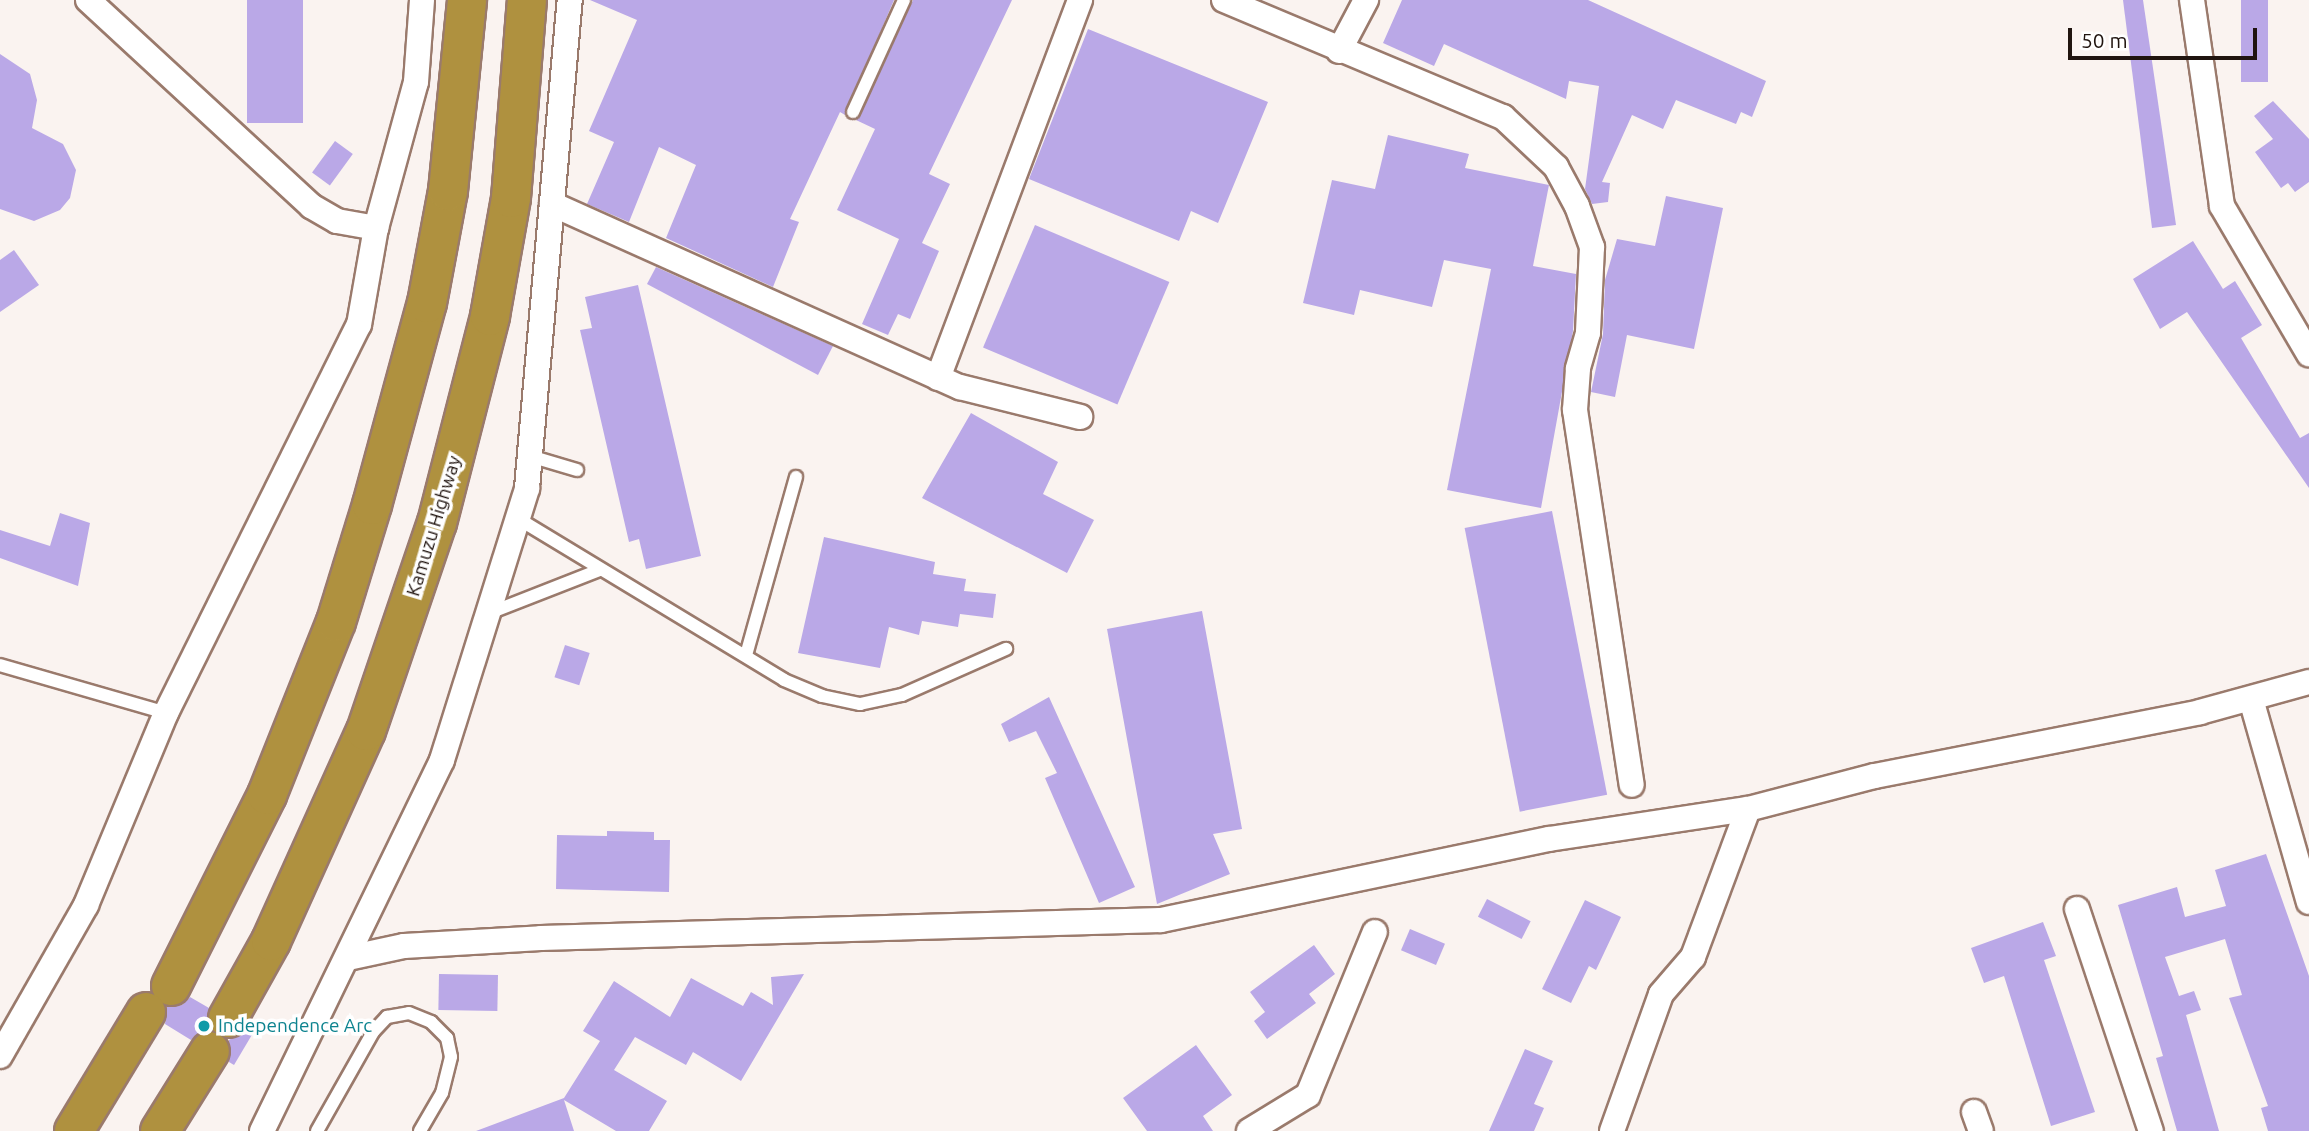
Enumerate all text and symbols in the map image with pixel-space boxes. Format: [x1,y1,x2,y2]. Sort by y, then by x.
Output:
scale bar [2071,14,2260,58]
text: 50 m [2081,28,2128,52]
street label: Kamuzu Highway [402,453,466,599]
place label: Independence Arc [218,1015,372,1037]
marker: Independence Arc [196,1018,212,1034]

